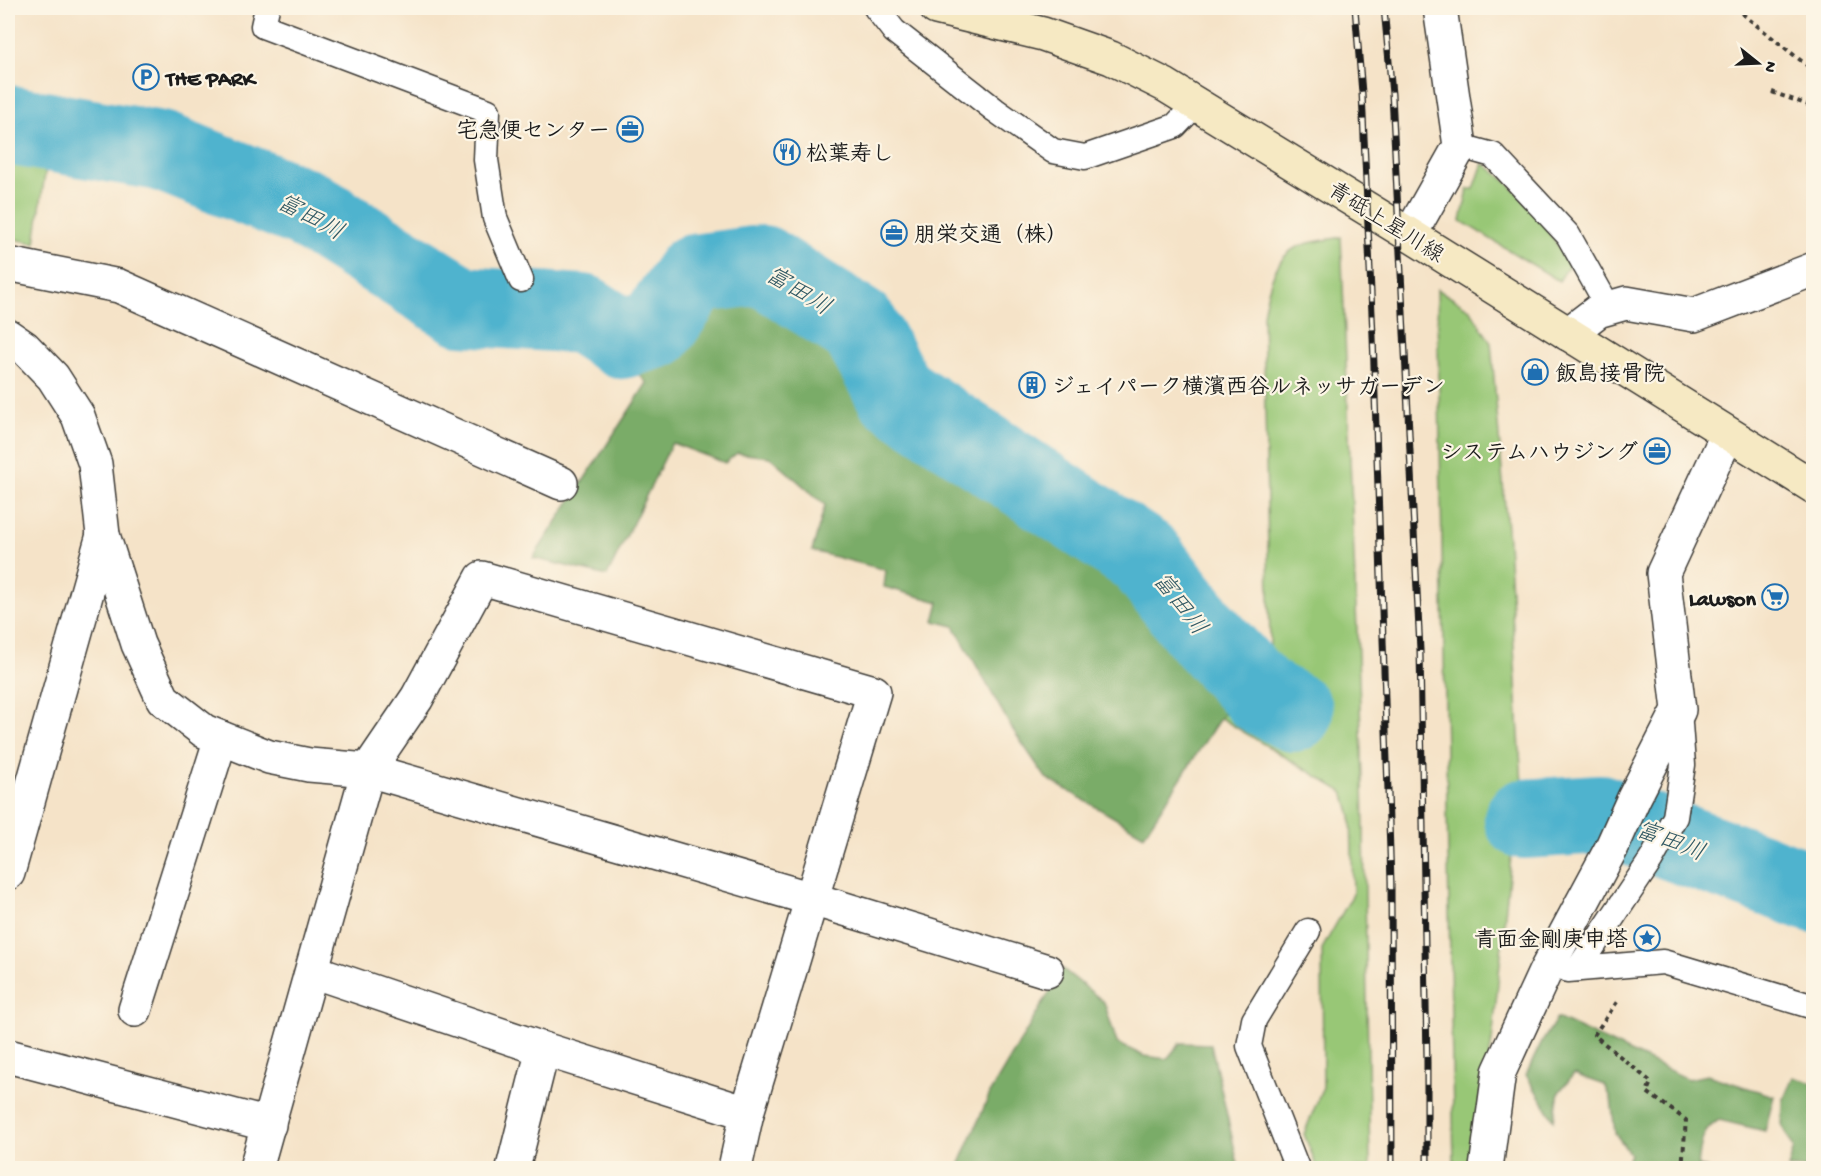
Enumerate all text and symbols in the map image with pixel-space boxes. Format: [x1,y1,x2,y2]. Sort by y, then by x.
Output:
north arrow [1728,33,1788,93]
text: N [1758,59,1780,75]
parking icon: THE PARK [131,62,161,92]
place label: THE PARK [164,68,258,94]
office icon: 宅急便センター [615,114,645,144]
place label: 宅急便センター [456,118,610,146]
restaurant icon: 松葉寿し [772,137,802,167]
place label: 松葉寿し [806,142,894,169]
street label: 青砥上星川線 [1322,178,1448,270]
water label: 富田川 [271,189,348,249]
office icon: 朋栄交通（株） [879,218,909,248]
place label: 朋栄交通（株） [914,223,1068,250]
water label: 富田川 [759,261,836,324]
shop icon: 飯島接骨院 [1520,357,1550,387]
place label: 飯島接骨院 [1555,362,1665,389]
building icon: ジェイパーク横濱西谷ルネッサガーデン [1017,370,1047,400]
place label: ジェイパーク横濱西谷ルネッサガーデン [1052,374,1445,402]
office icon: システムハウジング [1642,436,1672,466]
place label: システムハウジング [1440,441,1638,468]
water label: 富田川 [1145,567,1213,642]
supermarket icon: Lawson [1760,582,1790,612]
place label: Lawson [1689,588,1757,614]
water label: 富田川 [1631,816,1709,870]
place icon: 青面金剛庚申塔 [1632,923,1662,953]
place label: 青面金剛庚申塔 [1474,927,1628,955]

